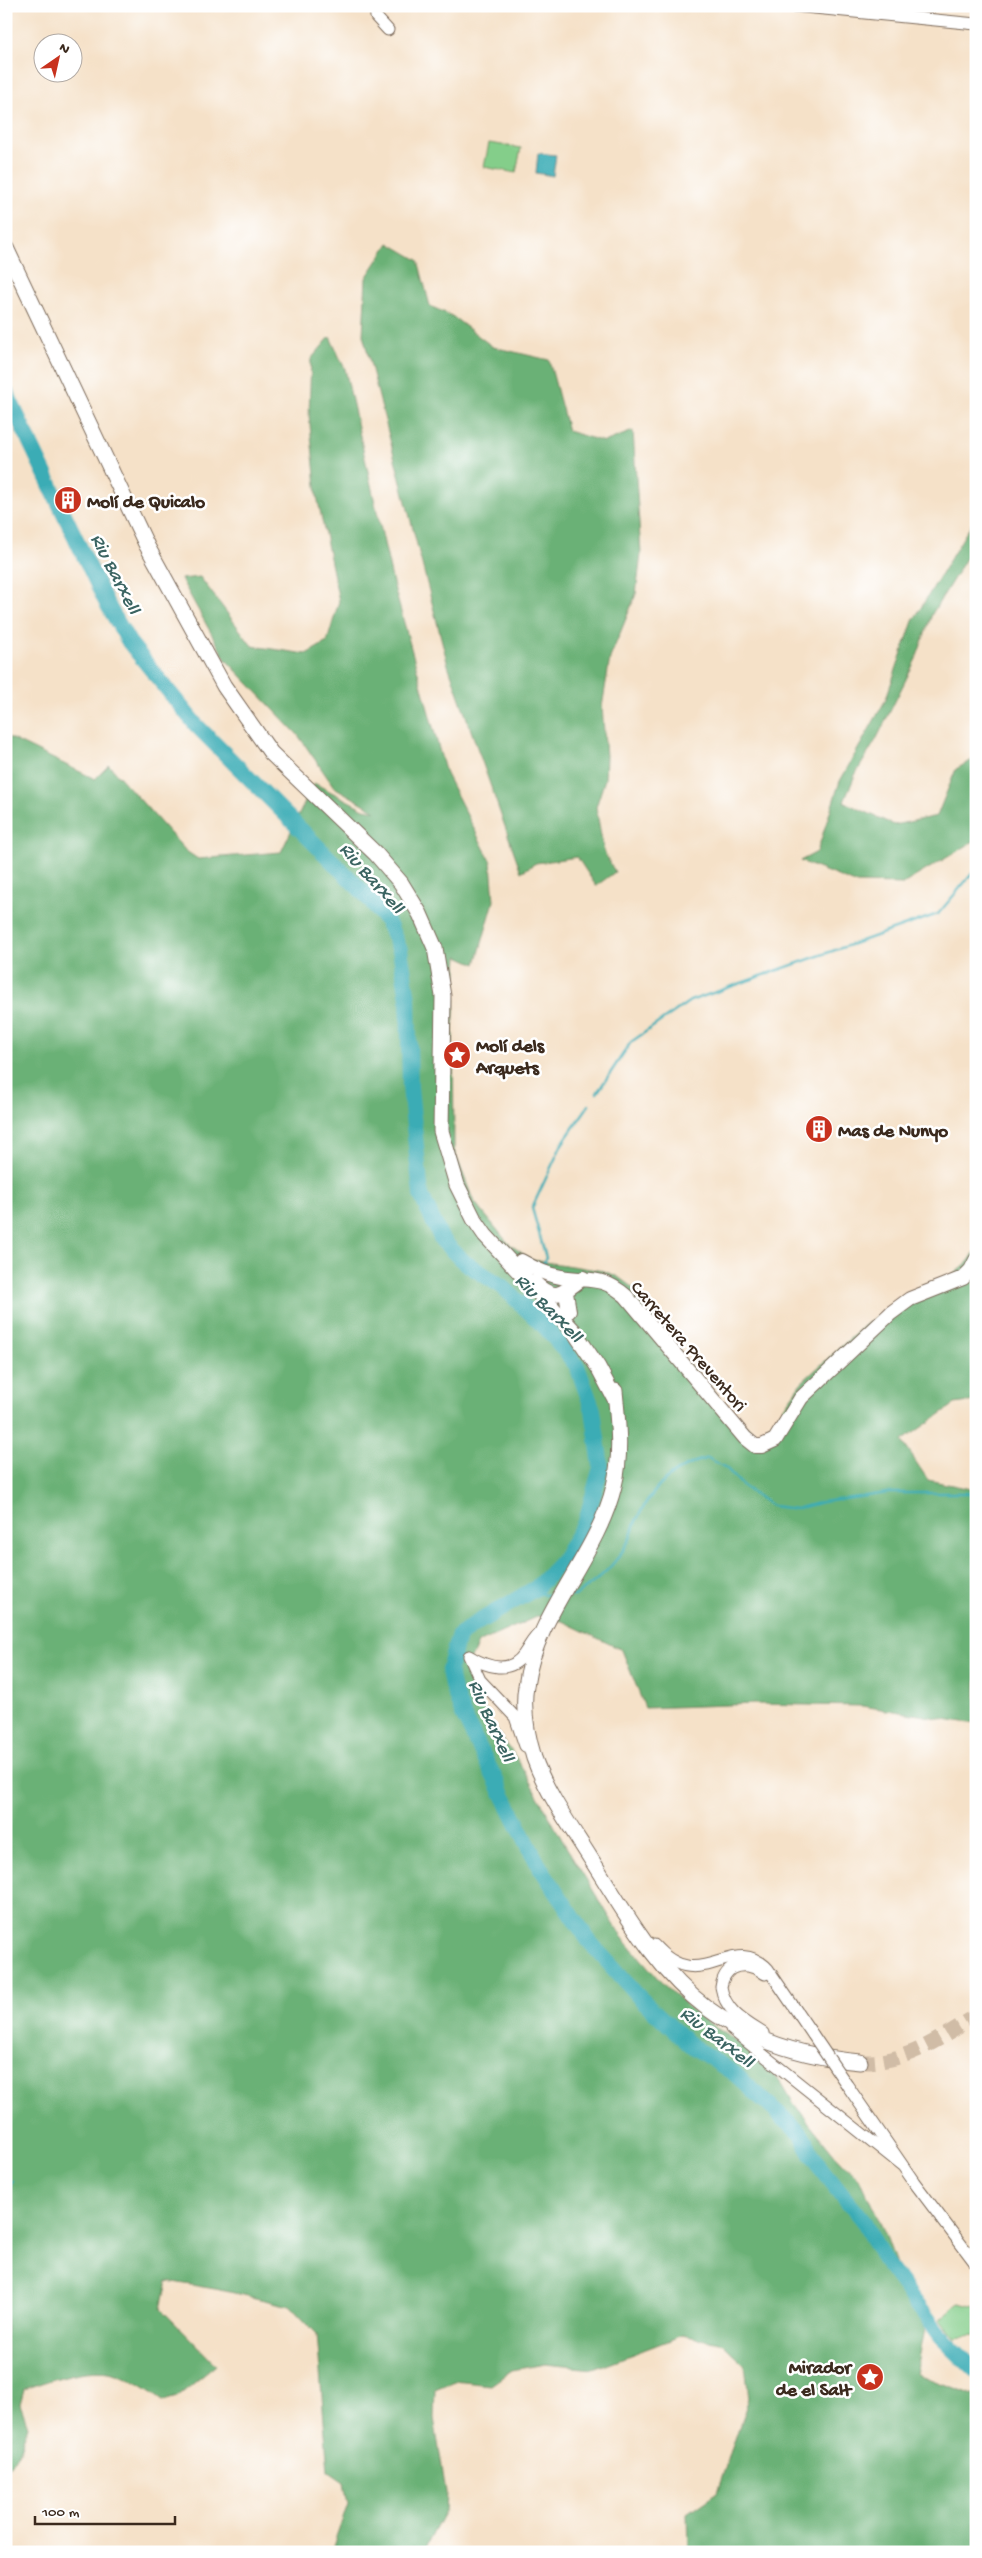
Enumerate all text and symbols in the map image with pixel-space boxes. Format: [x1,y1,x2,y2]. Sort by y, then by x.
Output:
north arrow [32,32,82,82]
text: N [55,40,72,59]
building icon: Molí de Quicalo [53,485,83,515]
place label: Molí de Quicalo [87,492,205,515]
water label: Riu Barxell [84,531,145,620]
water label: Riu Barxell [333,839,409,921]
place label: Molí dels Arquets [475,1036,545,1081]
place icon: Molí dels Arquets [442,1040,472,1070]
building icon: Mas de Nunyo [804,1114,834,1144]
place label: Mas de Nunyo [838,1121,948,1144]
water label: Riu Barxell [509,1270,587,1350]
street label: Carretera Preventori [624,1277,751,1418]
water label: Riu Barxell [462,1677,519,1767]
water label: Riu Barxell [674,2003,758,2076]
place label: Mirador de el Salt [776,2358,853,2403]
place icon: Mirador de el Salt [855,2362,885,2392]
scale bar [35,2493,175,2525]
text: 100 m [41,2504,80,2522]

